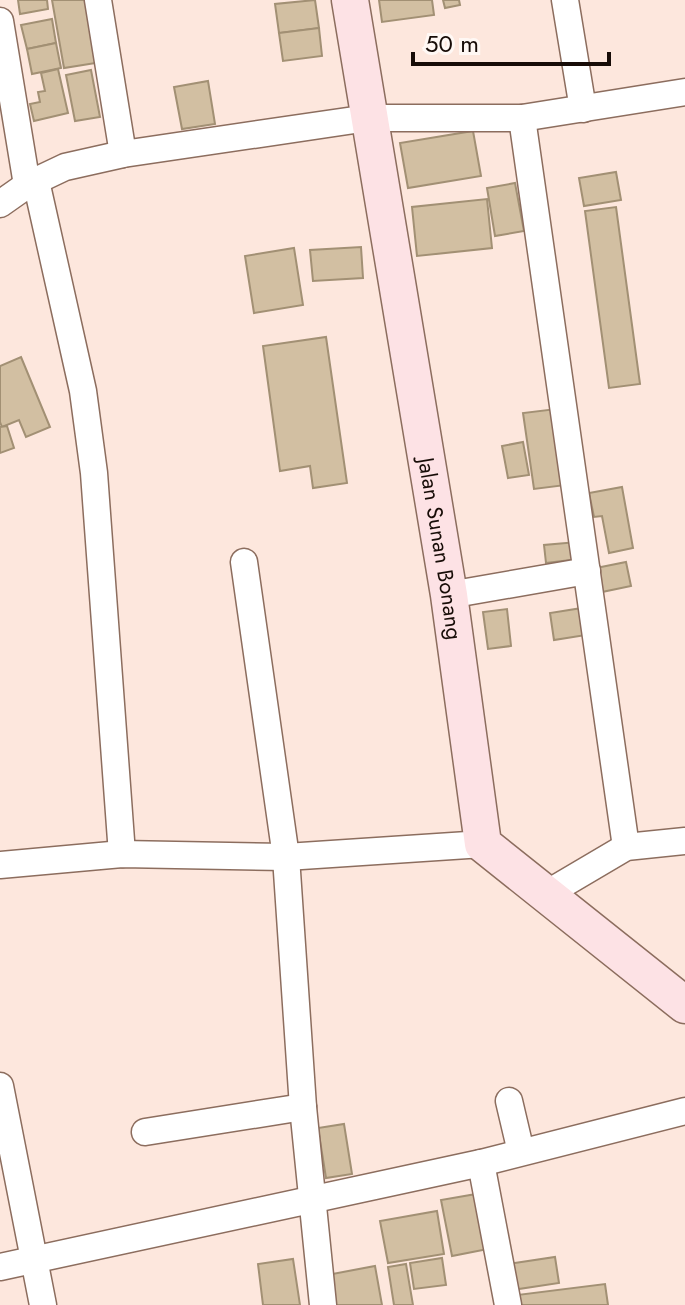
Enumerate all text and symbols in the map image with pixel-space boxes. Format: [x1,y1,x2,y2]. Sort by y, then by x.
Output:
scale bar [413,16,609,66]
text: 50 m [425,26,479,61]
street label: Jalan Sunan Bonang [410,452,471,642]

